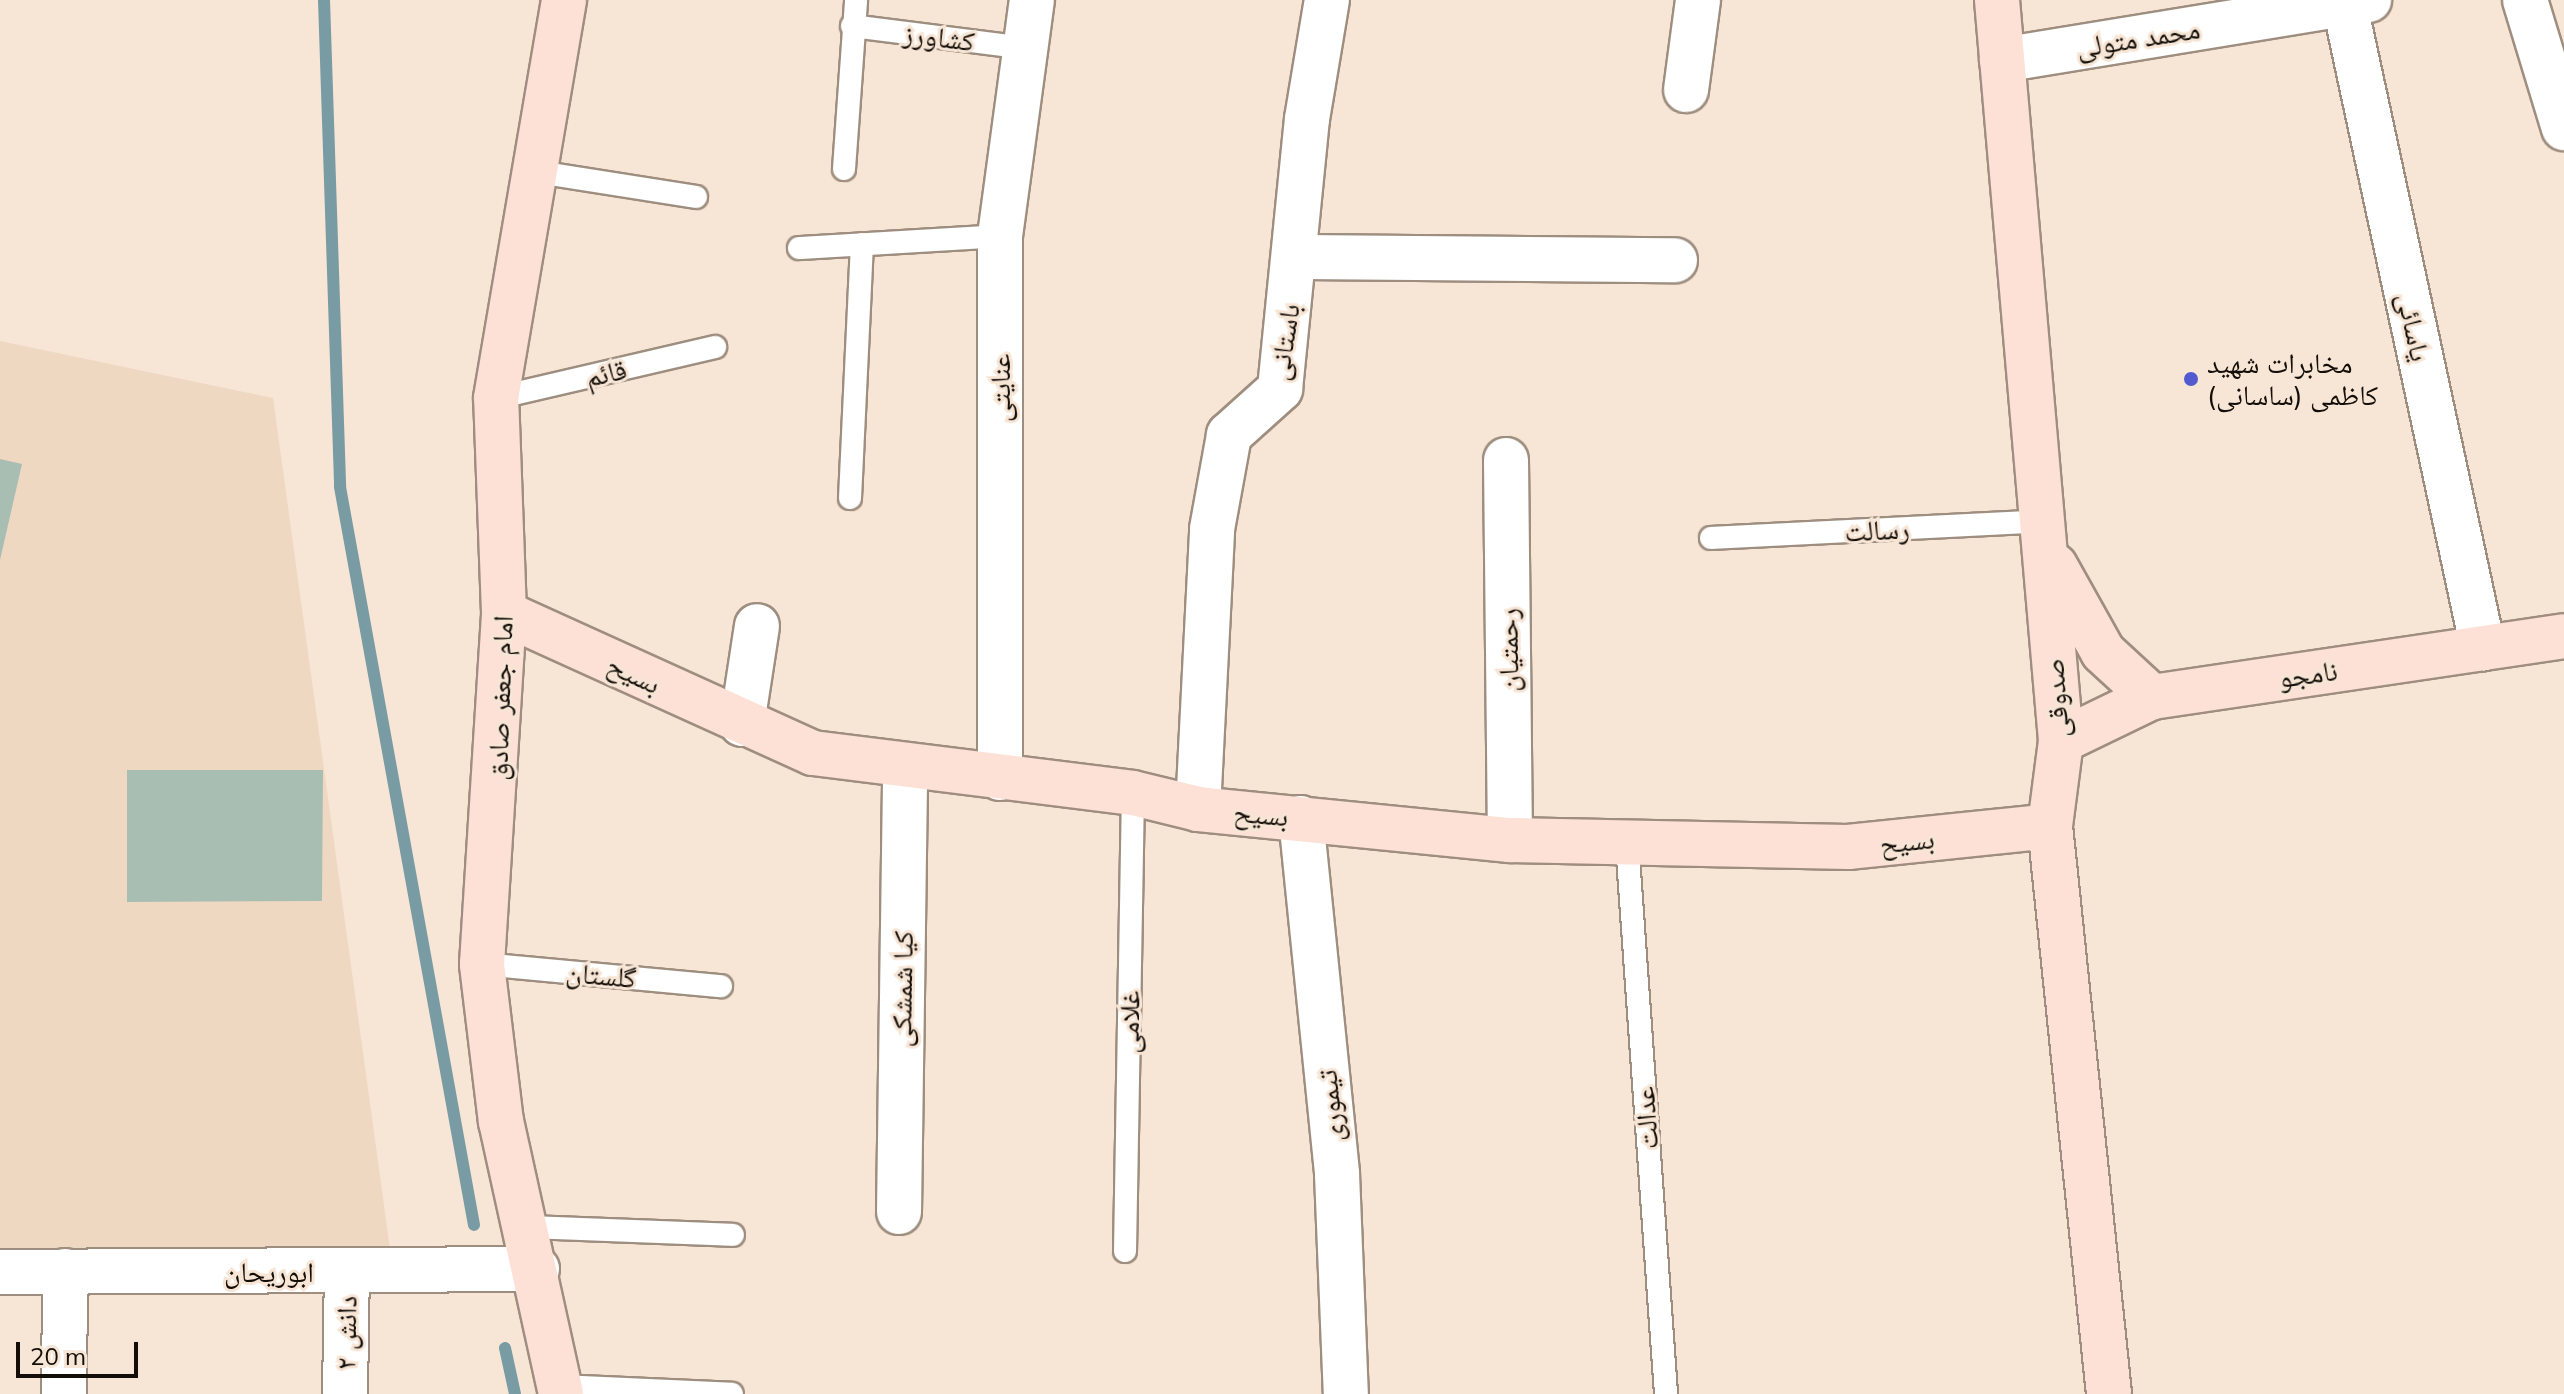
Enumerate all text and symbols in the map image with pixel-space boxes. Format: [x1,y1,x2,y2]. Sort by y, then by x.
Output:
street label: محمد متولی [2074,12,2202,64]
street label: کشاورز [901,16,977,58]
street label: یاسائی [2390,290,2438,364]
street label: باستانی [1261,301,1307,383]
place label: مخابرات شهید کاظمی (ساسانی) [2207,346,2378,412]
street label: قائم [582,352,630,394]
street label: عنایتی [983,354,1017,422]
marker: مخابرات شهید کاظمی (ساسانی) [2182,370,2200,388]
street label: رسالت [1844,512,1910,548]
street label: رحمتیان [1490,608,1526,692]
street label: امام جعفر صادق [480,615,520,781]
street label: بسیح [602,647,666,701]
street label: نامجو [2276,653,2340,695]
street label: صدوقی [2036,657,2076,739]
street label: بسیح [1232,795,1290,833]
street label: بسیح [1878,821,1936,861]
street label: کیا شمشکی [884,930,920,1048]
street label: گلستان [564,955,638,995]
street label: غلامی [1112,990,1146,1054]
street label: تیموری [1310,1068,1350,1144]
street label: عدالت [1627,1085,1665,1151]
street label: ابوریحان [224,1255,314,1289]
street label: دانش ۲ [329,1296,363,1370]
scale bar [20,1326,142,1376]
text: 20 m [30,1341,86,1371]

